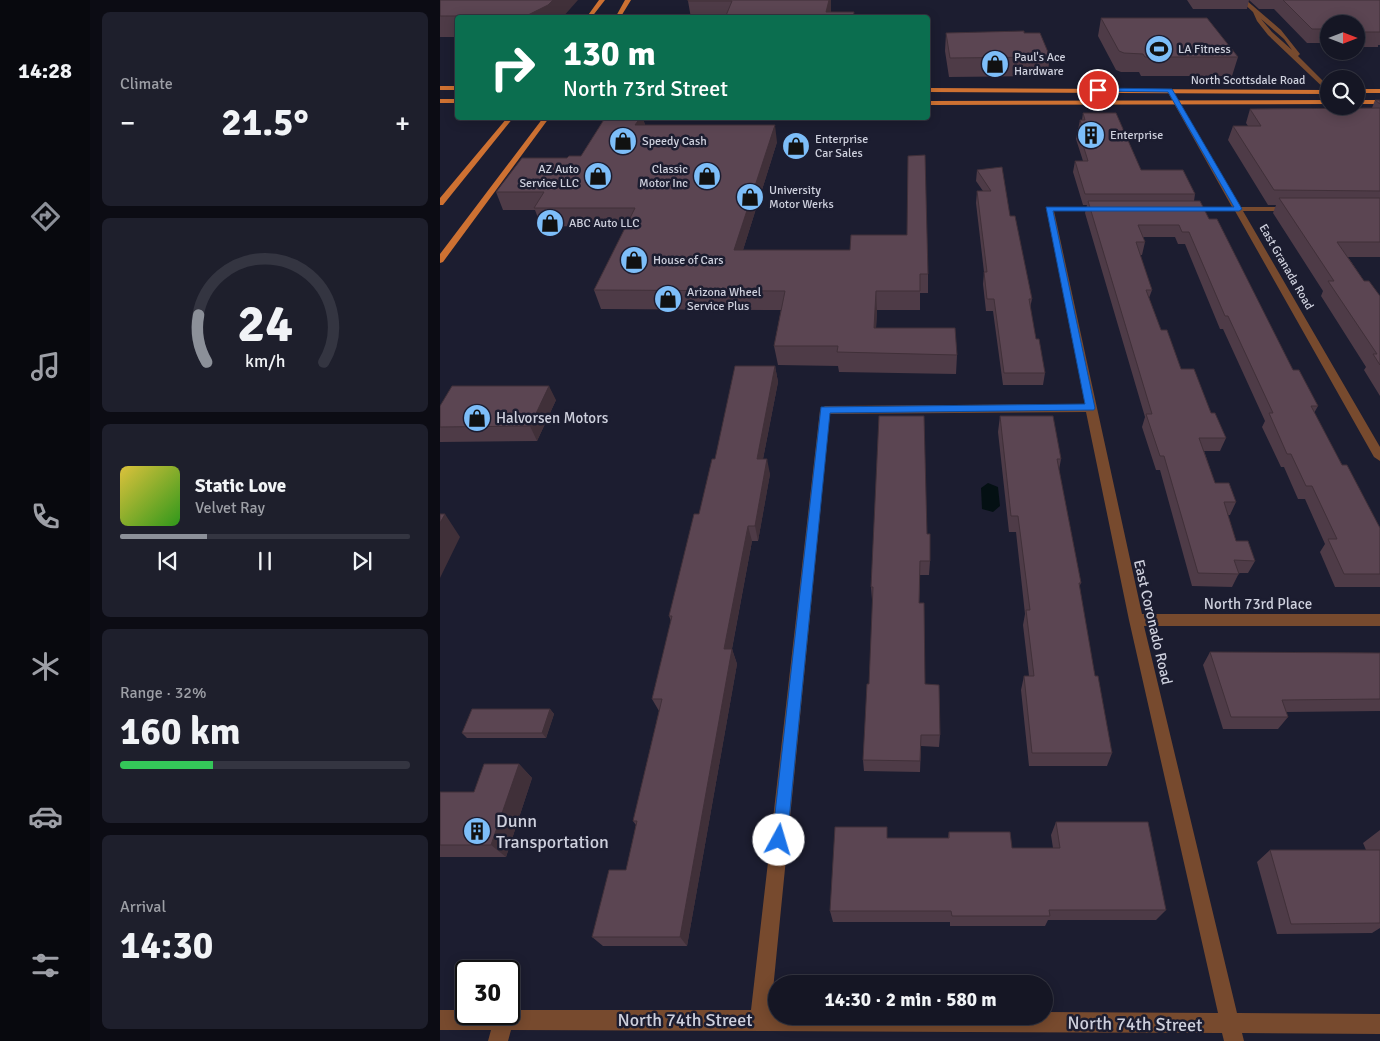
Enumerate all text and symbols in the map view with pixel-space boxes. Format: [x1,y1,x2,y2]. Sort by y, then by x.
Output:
north arrow [1320,15,1365,60]
map controls [1320,15,1365,115]
text: 130 m [563,32,656,75]
sports icon: LA Fitness [1144,34,1174,64]
icon: right [480,35,545,100]
place label: LA Fitness [1178,42,1231,57]
shop icon: Paul's Ace Hardware [980,49,1010,79]
place label: Paul's Ace Hardware [1014,50,1066,79]
text: 14:28 [18,57,72,84]
pin [1077,69,1119,111]
button: search [1320,70,1365,115]
street label: North Scottsdale Road [1191,73,1305,88]
text: Climate [120,74,173,94]
text: North 73rd Street [563,75,728,102]
icon: arrive [1084,76,1112,104]
text: 21.5° [221,99,309,146]
text: − [120,106,135,140]
text: + [395,106,410,140]
building icon: Enterprise [1076,120,1106,150]
shop icon: Speedy Cash [608,126,638,156]
place label: Enterprise [1110,128,1163,143]
shop icon: Enterprise Car Sales [781,131,811,161]
place label: Enterprise Car Sales [815,132,868,161]
place label: Speedy Cash [642,134,707,149]
shop icon: AZ Auto Service LLC [583,161,613,191]
shop icon: Classic Motor Inc [692,161,722,191]
place label: AZ Auto Service LLC [519,162,579,191]
place label: Classic Motor Inc [639,162,688,191]
shop icon: University Motor Werks [735,182,765,212]
place label: University Motor Werks [769,183,834,212]
icon: directions [28,199,63,234]
shop icon: ABC Auto LLC [535,208,565,238]
place label: ABC Auto LLC [569,216,639,231]
street label: East Granada Road [1255,222,1317,312]
shop icon: House of Cars [619,245,649,275]
place label: House of Cars [653,253,724,268]
shop icon: Arizona Wheel Service Plus [653,284,683,314]
place label: Arizona Wheel Service Plus [687,285,762,314]
text: 24 [237,292,293,356]
icon: music [28,349,63,384]
text: km/h [245,350,285,372]
shop icon: Halvorsen Motors [462,403,492,433]
place label: Halvorsen Motors [496,409,609,427]
text: Static Love [195,474,286,498]
text: Velvet Ray [195,498,265,518]
icon: phone [28,499,63,534]
icon: previous [154,547,182,575]
icon: pause [251,547,279,575]
icon: next [348,547,376,575]
street label: East Coronado Road [1130,558,1176,686]
street label: North 73rd Place [1204,595,1312,613]
icon: climate [28,649,63,684]
text: Range · 32% [120,683,206,703]
text: 160 km [120,708,241,755]
icon: car [28,799,63,834]
place label: Dunn Transportation [496,810,609,853]
position arrow [752,813,804,865]
building icon: Dunn Transportation [462,816,492,846]
text: Arrival [120,897,166,917]
text: 14:30 [120,922,213,969]
icon: filters [28,948,63,983]
speed limit sign: 30 [455,960,520,1025]
text: 14:30 · 2 min · 580 m [824,988,997,1012]
street label: North 74th Street [617,1009,753,1031]
street label: North 74th Street [1067,1012,1203,1036]

